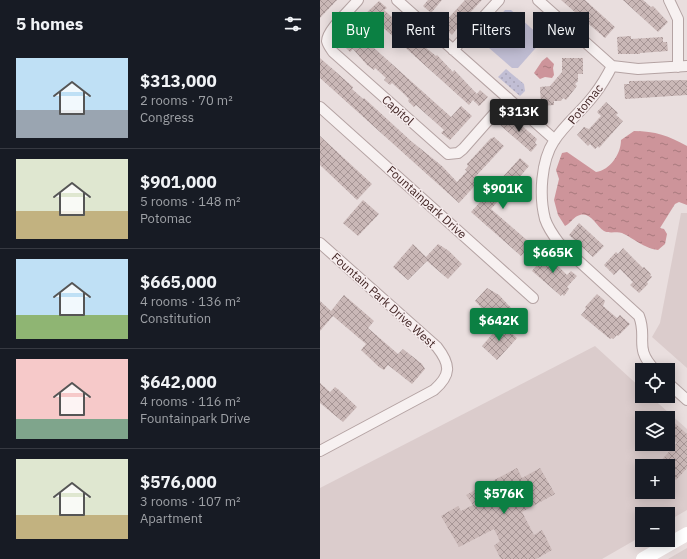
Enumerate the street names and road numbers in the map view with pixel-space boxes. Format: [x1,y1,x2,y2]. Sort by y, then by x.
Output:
street label: Potomac [564,81,606,127]
street label: Capitol [379,92,417,128]
street label: Fountainpark Drive [384,162,470,242]
street label: Fountain Park Drive West [329,249,439,351]

